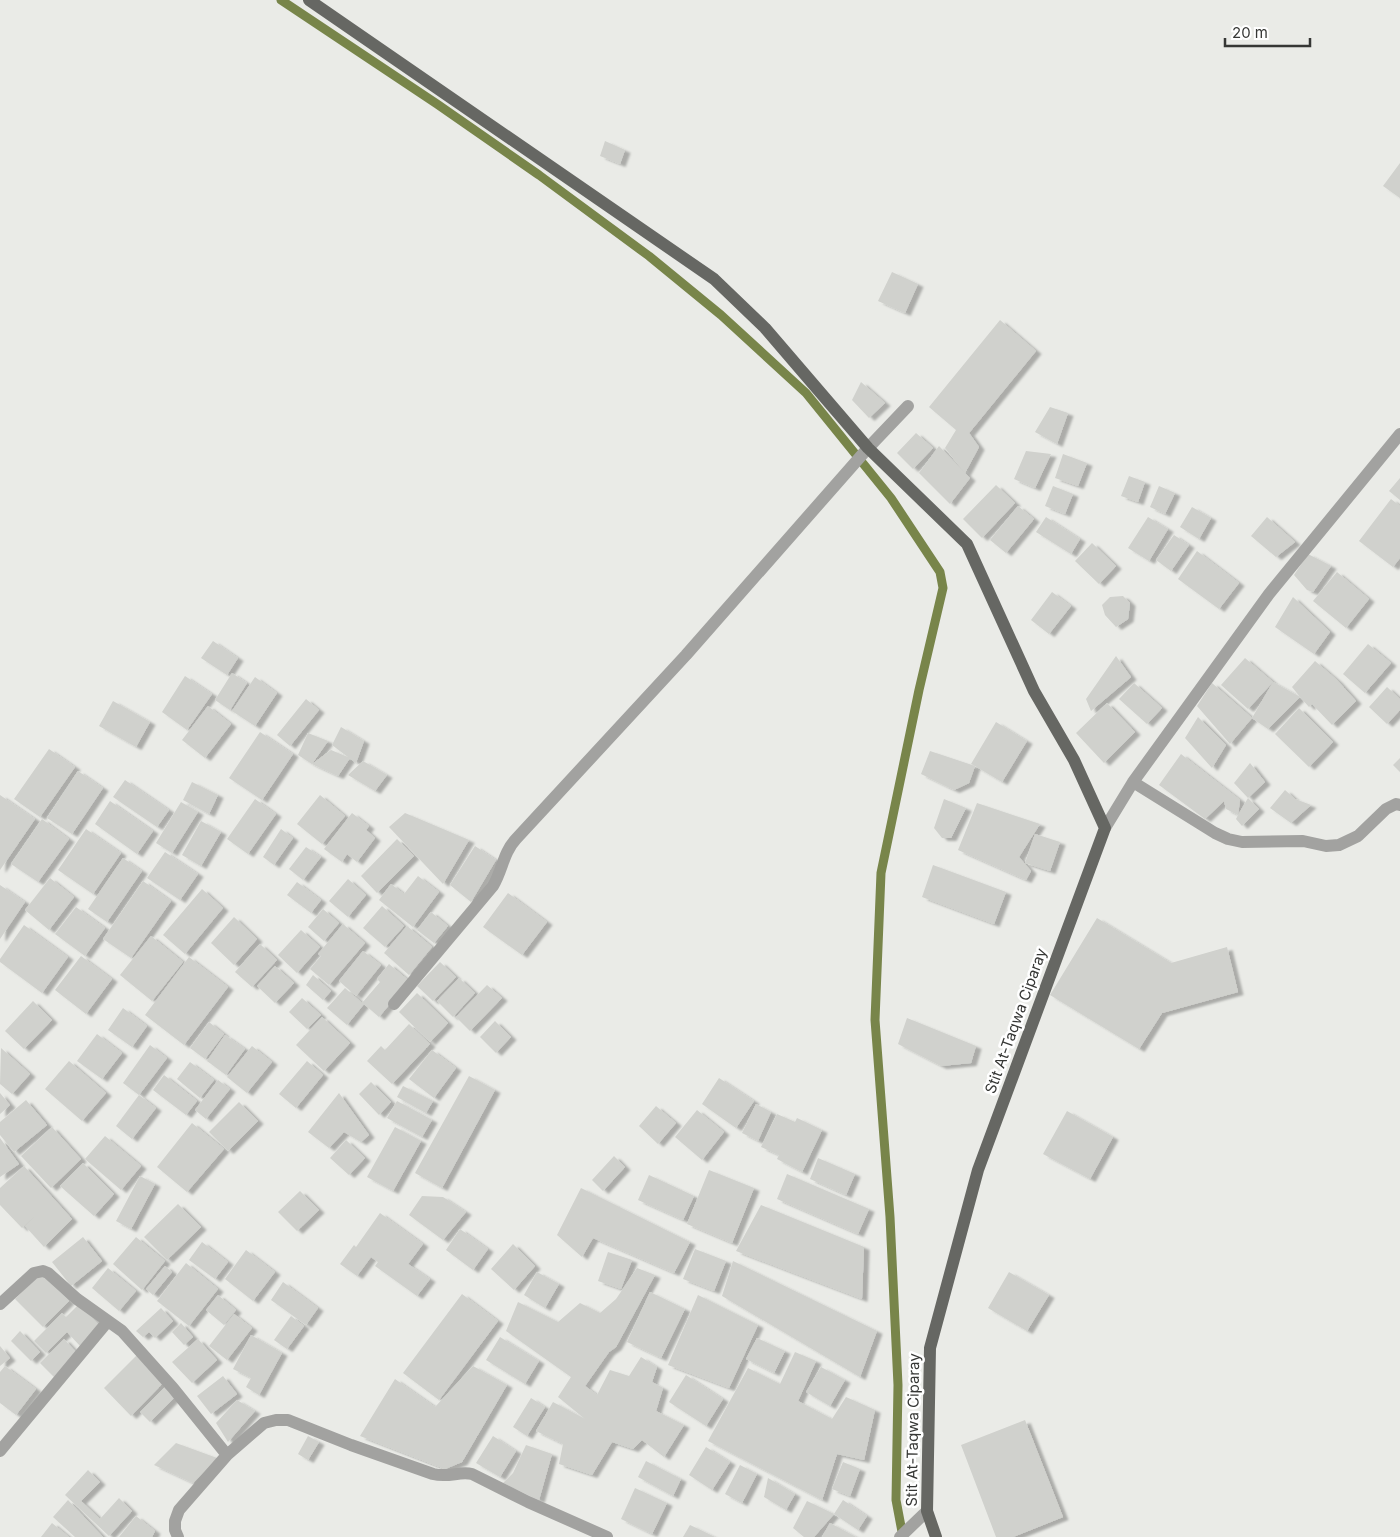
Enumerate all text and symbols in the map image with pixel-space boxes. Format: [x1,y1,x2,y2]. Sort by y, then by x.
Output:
scale bar [1225,15,1310,47]
text: 20 m [1232,23,1268,42]
street label: Stit At-Taqwa Ciparay [980,945,1051,1096]
street label: Stit At-Taqwa Ciparay [902,1353,923,1507]

